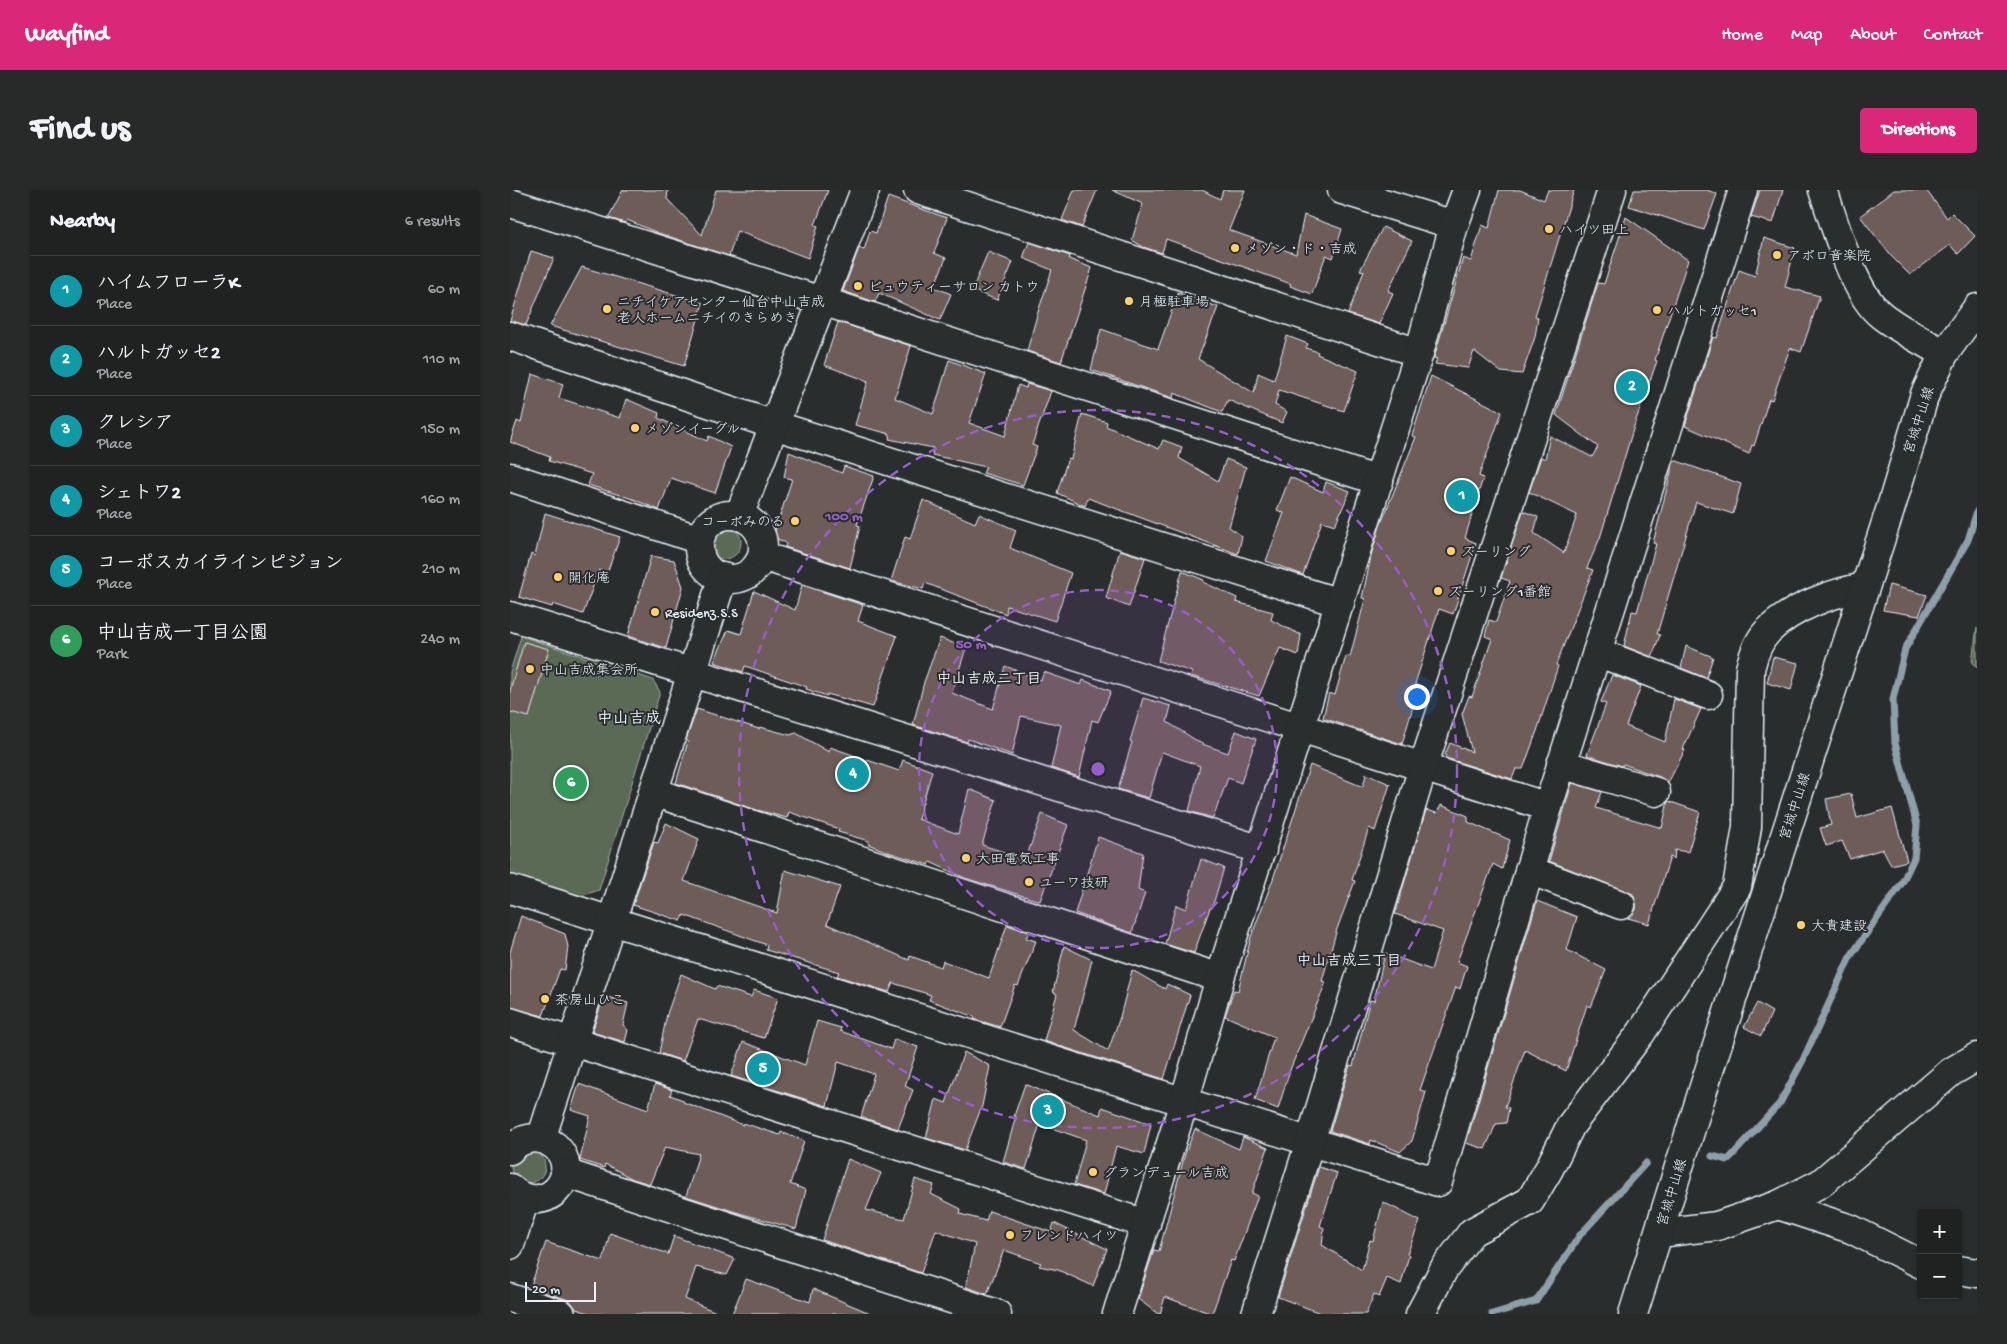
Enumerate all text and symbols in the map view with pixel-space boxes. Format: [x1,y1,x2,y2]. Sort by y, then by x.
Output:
text: Wayfind [25,21,109,50]
text: Home [1721,25,1763,46]
text: Map [1791,25,1822,46]
text: About [1850,25,1896,46]
text: Contact [1924,25,1982,46]
button: Directions [1860,108,1977,153]
text: Find us [30,110,130,151]
text: Nearby [50,210,115,235]
text: 6 results [405,213,460,232]
marker: ハイツ田上 [1543,223,1555,235]
place label: ハイツ田上 [1559,223,1629,240]
marker: メゾン・ド・吉成 [1229,242,1241,254]
place label: メゾン・ド・吉成 [1245,242,1357,259]
marker: アポロ音楽院 [1771,249,1783,261]
place label: アポロ音楽院 [1787,249,1871,266]
text: ハイムフローラK [97,273,239,296]
marker: ビュウティーサロン カトウ [852,280,864,292]
place label: ビュウティーサロン カトウ [868,280,1040,297]
text: 1 [63,281,69,300]
text: 60 m [428,281,460,300]
place label: ニチイケアセンター仙台中山吉成 老人ホームニチイのきらめき [617,295,825,328]
marker: 月極駐車場 [1123,295,1135,307]
place label: 月極駐車場 [1139,295,1209,312]
text: Place [97,296,132,315]
marker: ニチイケアセンター仙台中山吉成 老人ホームニチイのきらめき [601,303,613,315]
marker: ハルトガッセ1 [1651,304,1663,316]
place label: ハルトガッセ1 [1667,304,1757,321]
text: ハルトガッセ2 [97,343,220,366]
text: 2 [62,351,70,370]
text: 110 m [423,351,460,370]
text: Place [97,366,132,385]
pin: 2 [1616,368,1648,406]
street label: 宮城中山線 [1901,385,1939,457]
text: クレシア [97,413,173,436]
text: 3 [62,421,70,440]
text: 150 m [421,421,460,440]
marker: メゾンイーグル [629,422,641,434]
place label: メゾンイーグル [645,422,740,439]
text: Place [97,436,132,455]
pin: 1 [1446,477,1478,515]
text: シェトワ2 [97,483,181,506]
text: 4 [62,491,70,510]
text: 160 m [421,491,460,510]
text: Place [97,506,132,525]
text: 100 m [824,508,863,526]
place label: コーポみのる [701,515,785,532]
marker: コーポみのる [789,515,801,527]
marker: ズーリング [1445,545,1457,557]
place label: ズーリング [1461,545,1531,562]
text: コーポスカイラインピジョン [97,553,344,576]
text: 5 [62,561,70,580]
text: 210 m [421,561,460,580]
marker: 開化庵 [552,571,564,583]
place label: 開化庵 [568,571,610,588]
text: Place [97,576,132,595]
marker: ズーリング1番館 [1432,585,1444,597]
place label: ズーリング1番館 [1448,585,1551,602]
marker: Residenz.S.S [649,606,661,618]
place label: Residenz.S.S [665,606,738,623]
text: 中山吉成一丁目公園 [97,623,268,646]
text: 6 [62,631,70,650]
text: 240 m [420,631,460,650]
text: 50 m [956,636,987,654]
text: Park [97,646,128,665]
marker: 中山吉成集会所 [524,663,536,675]
place label: 中山吉成集会所 [540,663,638,680]
district label: 中山吉成二丁目 [936,670,1042,689]
your location [1404,684,1430,710]
district label: 中山吉成 [597,709,661,730]
pin: 4 [837,755,869,793]
centre of rings [1089,760,1107,778]
pin: 6 [555,764,587,802]
street label: 宮城中山線 [1777,771,1815,843]
marker: 大田電気工事 [960,852,972,864]
place label: 大田電気工事 [976,852,1060,869]
marker: ユーワ技研 [1023,876,1035,888]
place label: ユーワ技研 [1039,876,1108,893]
marker: 大貴建設 [1795,919,1807,931]
place label: 大貴建設 [1811,919,1867,936]
district label: 中山吉成三丁目 [1296,952,1402,971]
marker: 茶房山ひこ [539,993,551,1005]
place label: 茶房山ひこ [555,993,625,1010]
pin: 5 [747,1050,779,1088]
pin: 3 [1032,1092,1064,1130]
street label: 宮城中山線 [1655,1157,1692,1229]
marker: グランデュール吉成 [1087,1166,1099,1178]
place label: グランデュール吉成 [1103,1166,1229,1183]
map controls [1917,1209,1962,1299]
button: + [1917,1209,1962,1254]
marker: フレンドハイツ [1004,1229,1016,1241]
place label: フレンドハイツ [1020,1229,1118,1246]
button: − [1917,1254,1962,1299]
scale bar [525,1279,596,1302]
text: 20 m [532,1282,560,1299]

